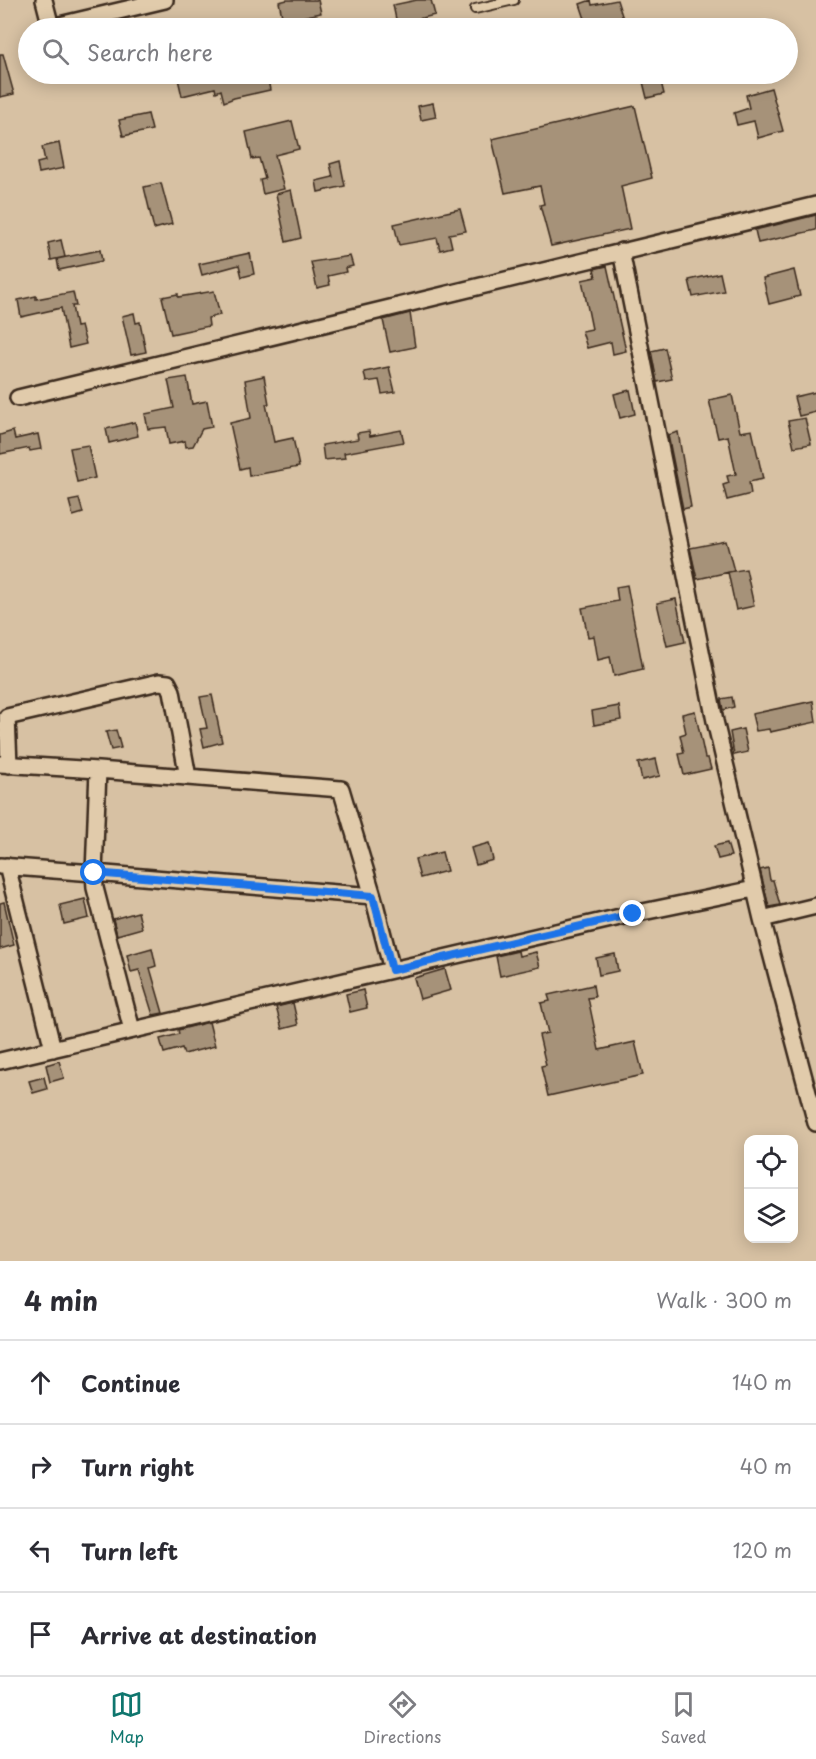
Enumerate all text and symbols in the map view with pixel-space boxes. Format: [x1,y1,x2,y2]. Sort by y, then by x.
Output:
search box [18,18,798,84]
icon: search [39,35,72,68]
text: Search here [87,35,213,68]
route start [80,859,106,885]
route end [619,900,645,926]
map controls [744,1135,798,1243]
button: locate [744,1135,798,1189]
button: layers [744,1189,798,1243]
text: 4 min [24,1281,98,1320]
text: Walk · 300 m [656,1285,792,1315]
icon: ahead [24,1366,57,1399]
text: Continue [81,1366,180,1399]
text: 140 m [732,1367,792,1397]
icon: right [24,1450,57,1483]
text: Turn right [81,1450,194,1483]
text: 40 m [740,1451,792,1481]
icon: left [24,1534,57,1567]
text: Turn left [81,1534,178,1567]
text: 120 m [733,1535,792,1565]
icon: arrive [24,1618,57,1651]
text: Arrive at destination [81,1618,317,1651]
tab: Map [110,1688,144,1748]
tab: Directions [363,1688,441,1748]
tab: Saved [661,1688,706,1748]

